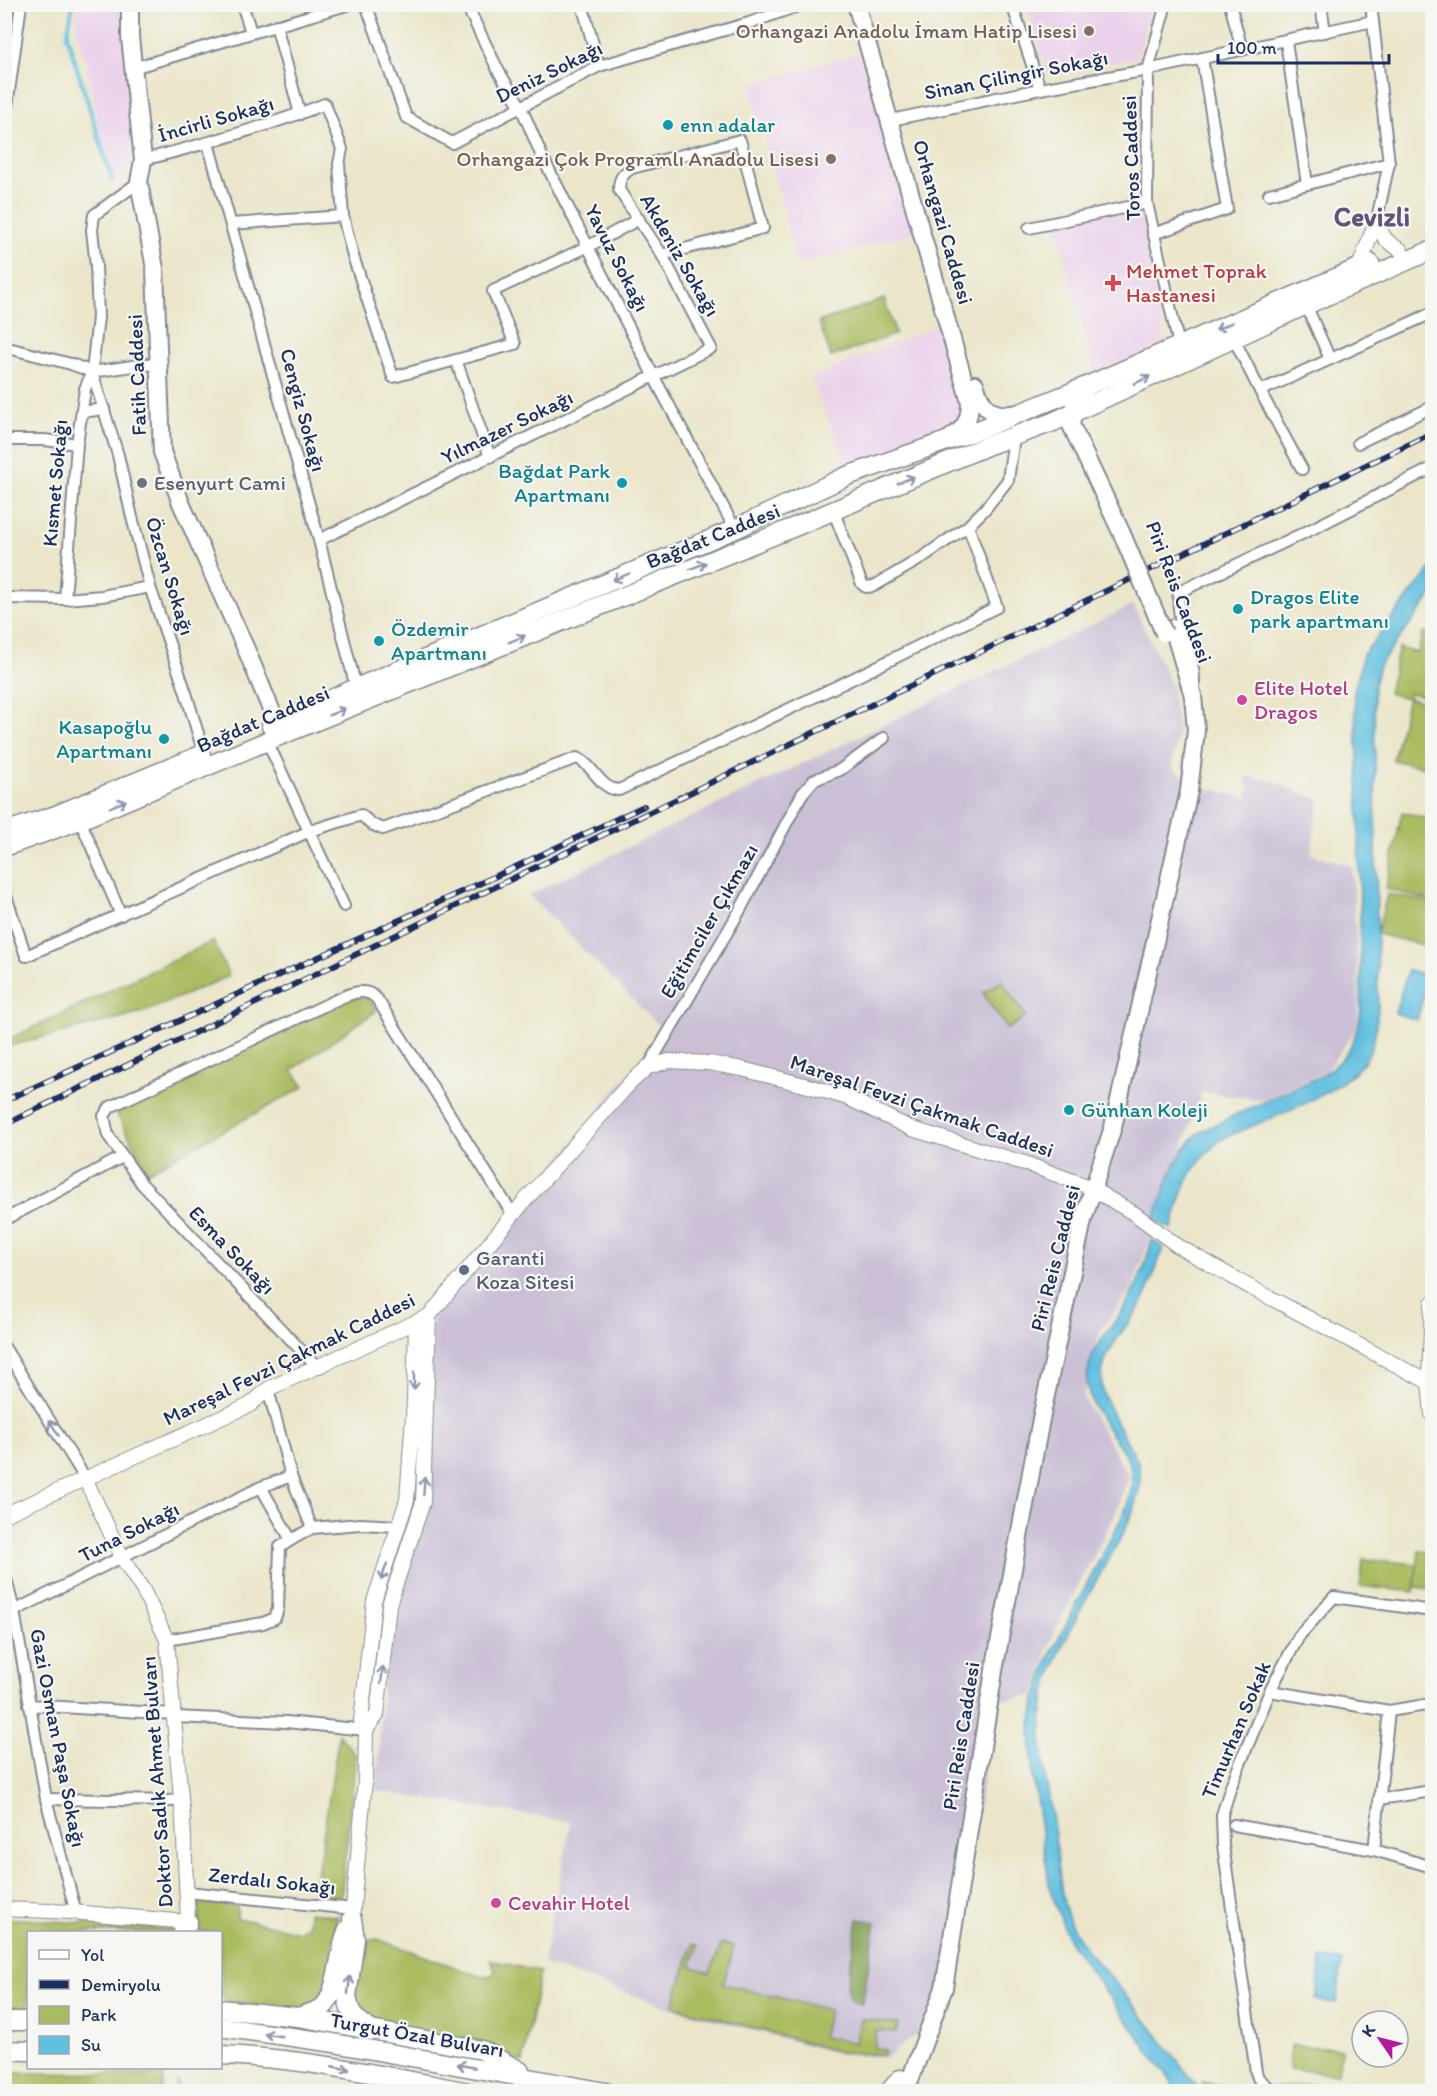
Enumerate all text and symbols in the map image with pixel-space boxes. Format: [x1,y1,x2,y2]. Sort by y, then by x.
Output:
place label: Orhangazi Anadolu İmam Hatip Lisesi [736,18,1077,43]
marker: Orhangazi Anadolu İmam Hatip Lisesi [1082,24,1096,38]
scale bar [1218,27,1389,65]
street label: Deniz Sokağı [491,35,606,108]
text: 100 m [1227,37,1277,59]
street label: Sinan Çilingir Sokağı [922,44,1110,105]
street label: İncirli Sokağı [155,90,277,147]
street label: Toros Caddesi [1116,95,1145,221]
place label: enn adalar [680,112,775,137]
marker: enn adalar [661,118,675,132]
street label: Orhangazi Caddesi [908,137,979,307]
place label: Orhangazi Çok Programlı Anadolu Lisesi [456,146,819,171]
marker: Orhangazi Çok Programlı Anadolu Lisesi [824,152,838,166]
street label: Akdeniz Sokağı [635,189,726,321]
street label: Yavuz Sokağı [580,200,655,316]
district label: Cevizli [1334,200,1410,233]
place label: Mehmet Toprak Hastanesi [1126,258,1267,307]
marker: Mehmet Toprak Hastanesi [1104,274,1122,292]
street label: Fatih Caddesi [122,314,151,436]
one-way arrow [1215,321,1234,332]
street label: Cengiz Sokağı [275,346,332,474]
one-way arrow [1132,374,1150,386]
street label: Yılmazer Sokağı [437,384,577,469]
street label: Kısmet Sokağı [36,418,73,548]
place label: Bağdat Park Apartmanı [498,458,610,507]
place label: Esenyurt Cami [154,470,286,495]
one-way arrow [896,474,915,485]
marker: Esenyurt Cami [135,476,149,490]
marker: Bağdat Park Apartmanı [615,476,629,490]
street label: Bağdat Caddesi [642,497,783,574]
street label: Özcan Sokağı [141,514,200,638]
street label: Piri Reis Caddesi [1141,517,1218,666]
one-way arrow [688,560,707,571]
one-way arrow [612,572,630,583]
place label: Dragos Elite park apartmanı [1250,584,1389,633]
marker: Dragos Elite park apartmanı [1231,602,1245,616]
place label: Özdemir Apartmanı [391,616,487,665]
one-way arrow [508,633,526,644]
marker: Özdemir Apartmanı [372,634,386,648]
place label: Elite Hotel Dragos [1254,675,1349,724]
street label: Bağdat Caddesi [193,679,333,758]
marker: Elite Hotel Dragos [1235,693,1249,707]
one-way arrow [327,706,345,717]
place label: Kasapoğlu Apartmanı [56,714,152,763]
marker: Kasapoğlu Apartmanı [157,732,171,746]
one-way arrow [109,798,127,809]
street label: Eğitimciler Çıkmazı [654,839,763,1003]
street label: Mareşal Fevzi Çakmak Caddesi [787,1049,1057,1162]
place label: Günhan Koleji [1081,1097,1208,1122]
marker: Günhan Koleji [1062,1103,1076,1117]
street label: Piri Reis Caddesi [1024,1182,1085,1334]
street label: Esma Sokağı [184,1200,281,1299]
place label: Garanti Koza Sitesi [476,1245,575,1294]
marker: Garanti Koza Sitesi [457,1263,471,1277]
street label: Mareşal Fevzi Çakmak Caddesi [159,1287,419,1431]
one-way arrow [409,1370,420,1390]
one-way arrow [48,1420,60,1437]
one-way arrow [419,1477,430,1497]
street label: Tuna Sokağı [75,1496,183,1567]
one-way arrow [378,1562,389,1581]
street label: Gazi Osman Paşa Sokağı [25,1627,92,1849]
street label: Doktor Sadık Ahmet Bulvarı [135,1655,178,1909]
street label: Timurhan Sokak [1195,1657,1276,1802]
street label: Piri Reis Caddesi [936,1660,985,1812]
one-way arrow [377,1666,388,1686]
street label: Zerdalı Sokağı [207,1861,337,1900]
place label: Cevahir Hotel [508,1890,630,1915]
marker: Cevahir Hotel [489,1896,503,1910]
legend [27,1931,222,2069]
text: Yol [81,1944,104,1966]
text: Demiryolu [81,1974,161,1996]
one-way arrow [344,1975,355,1995]
text: Park [81,2004,116,2026]
street label: Turgut Özal Bulvarı [328,2007,506,2062]
north arrow [1350,2009,1410,2069]
text: K [1357,2020,1379,2040]
one-way arrow [264,2029,284,2040]
text: Su [81,2034,101,2056]
one-way arrow [456,2060,476,2071]
one-way arrow [331,2063,350,2074]

